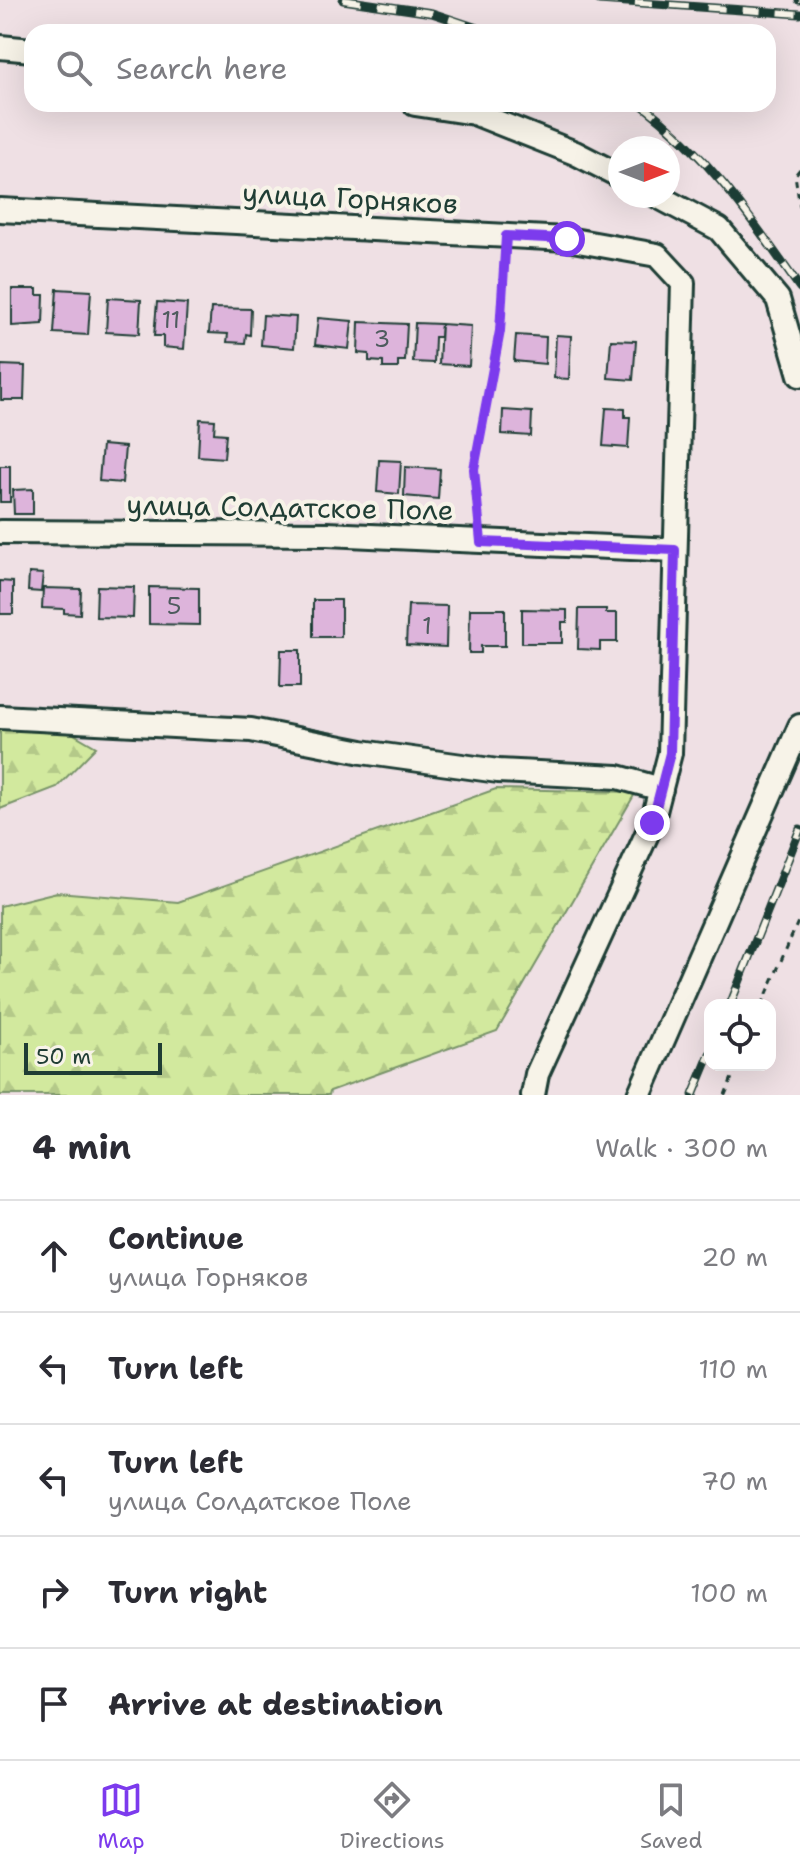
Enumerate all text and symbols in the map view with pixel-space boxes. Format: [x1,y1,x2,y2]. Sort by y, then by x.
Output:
search box [24,24,776,112]
icon: search [52,46,96,90]
text: Search here [116,48,287,89]
north arrow [608,136,680,208]
street label: улица Горняков [241,173,459,223]
route start [549,221,585,257]
house number: 11 [161,304,181,336]
house number: 3 [374,323,390,355]
street label: улица Солдатское Поле [126,485,454,529]
house number: 5 [167,590,181,622]
house number: 1 [422,610,432,642]
route end [634,805,670,841]
map controls [704,999,776,1071]
button: locate [704,999,776,1071]
scale bar [24,1039,162,1075]
text: 50 m [36,1042,91,1071]
text: 4 min [32,1124,131,1170]
text: Walk · 300 m [595,1130,768,1165]
text: Continue [108,1218,244,1259]
icon: ahead [32,1234,76,1278]
text: 20 m [701,1239,768,1274]
text: улица Горняков [108,1259,308,1294]
icon: left [32,1346,76,1390]
text: Turn left [108,1348,243,1389]
text: 110 m [698,1351,768,1386]
text: Turn left [108,1442,243,1483]
icon: left [32,1458,76,1502]
text: 70 m [701,1463,768,1498]
text: улица Солдатское Поле [108,1483,412,1518]
icon: right [32,1570,76,1614]
text: Turn right [108,1572,267,1613]
text: 100 m [690,1575,768,1610]
icon: arrive [32,1682,76,1726]
text: Arrive at destination [108,1684,443,1725]
tab: Map [98,1778,145,1855]
tab: Directions [340,1778,445,1855]
tab: Saved [640,1778,702,1855]

